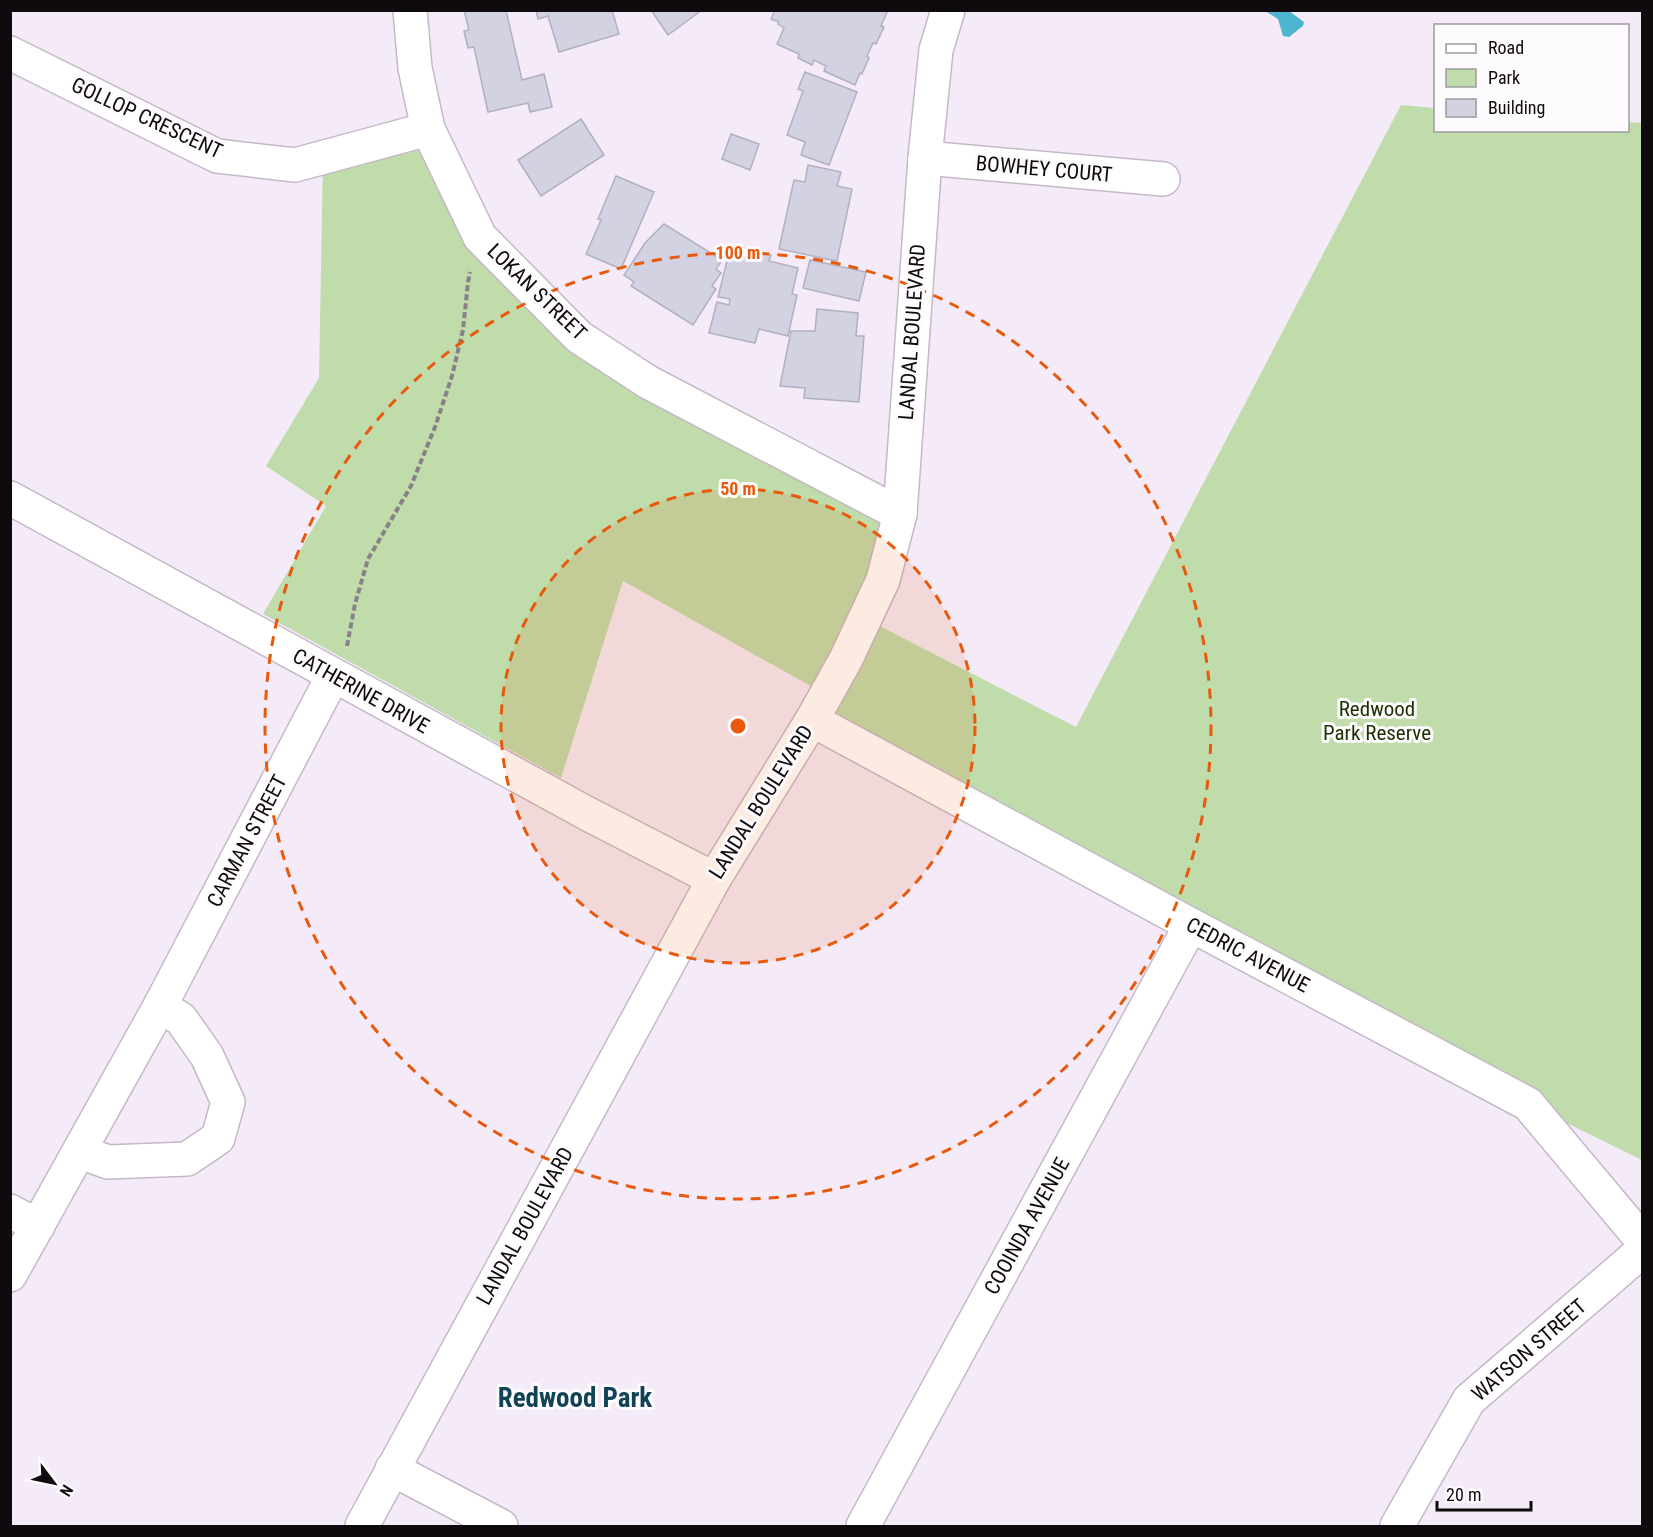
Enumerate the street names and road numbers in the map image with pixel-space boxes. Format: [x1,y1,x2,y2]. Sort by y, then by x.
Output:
street label: GOLLOP CRESCENT [68,73,226,164]
street label: BOWHEY COURT [975,151,1113,187]
street label: LOKAN STREET [483,239,592,345]
street label: LANDAL BOULEVARD [894,243,930,421]
street label: CATHERINE DRIVE [289,644,433,738]
street label: LANDAL BOULEVARD [704,721,818,883]
street label: CARMAN STREET [202,771,292,911]
street label: CEDRIC AVENUE [1182,912,1314,998]
street label: LANDAL BOULEVARD [472,1143,578,1309]
street label: COOINDA AVENUE [979,1153,1075,1299]
street label: WATSON STREET [1467,1294,1591,1406]

